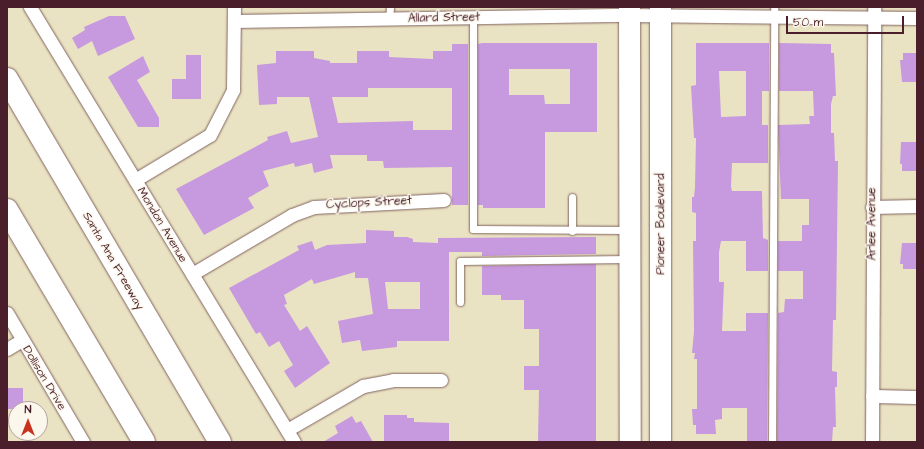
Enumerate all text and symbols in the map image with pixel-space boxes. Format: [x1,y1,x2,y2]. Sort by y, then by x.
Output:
scale bar [788,8,906,34]
street label: Allard Street [408,10,480,26]
text: 50 m [793,14,823,31]
street label: Pioneer Boulevard [654,173,668,275]
street label: Mondon Avenue [134,185,190,265]
street label: Arlee Avenue [865,188,879,260]
street label: Cyclops Street [326,194,412,212]
street label: Santa Ana Freeway [79,210,147,312]
street label: Dollison Drive [19,343,69,413]
north arrow [8,401,48,441]
text: N [25,402,31,417]

